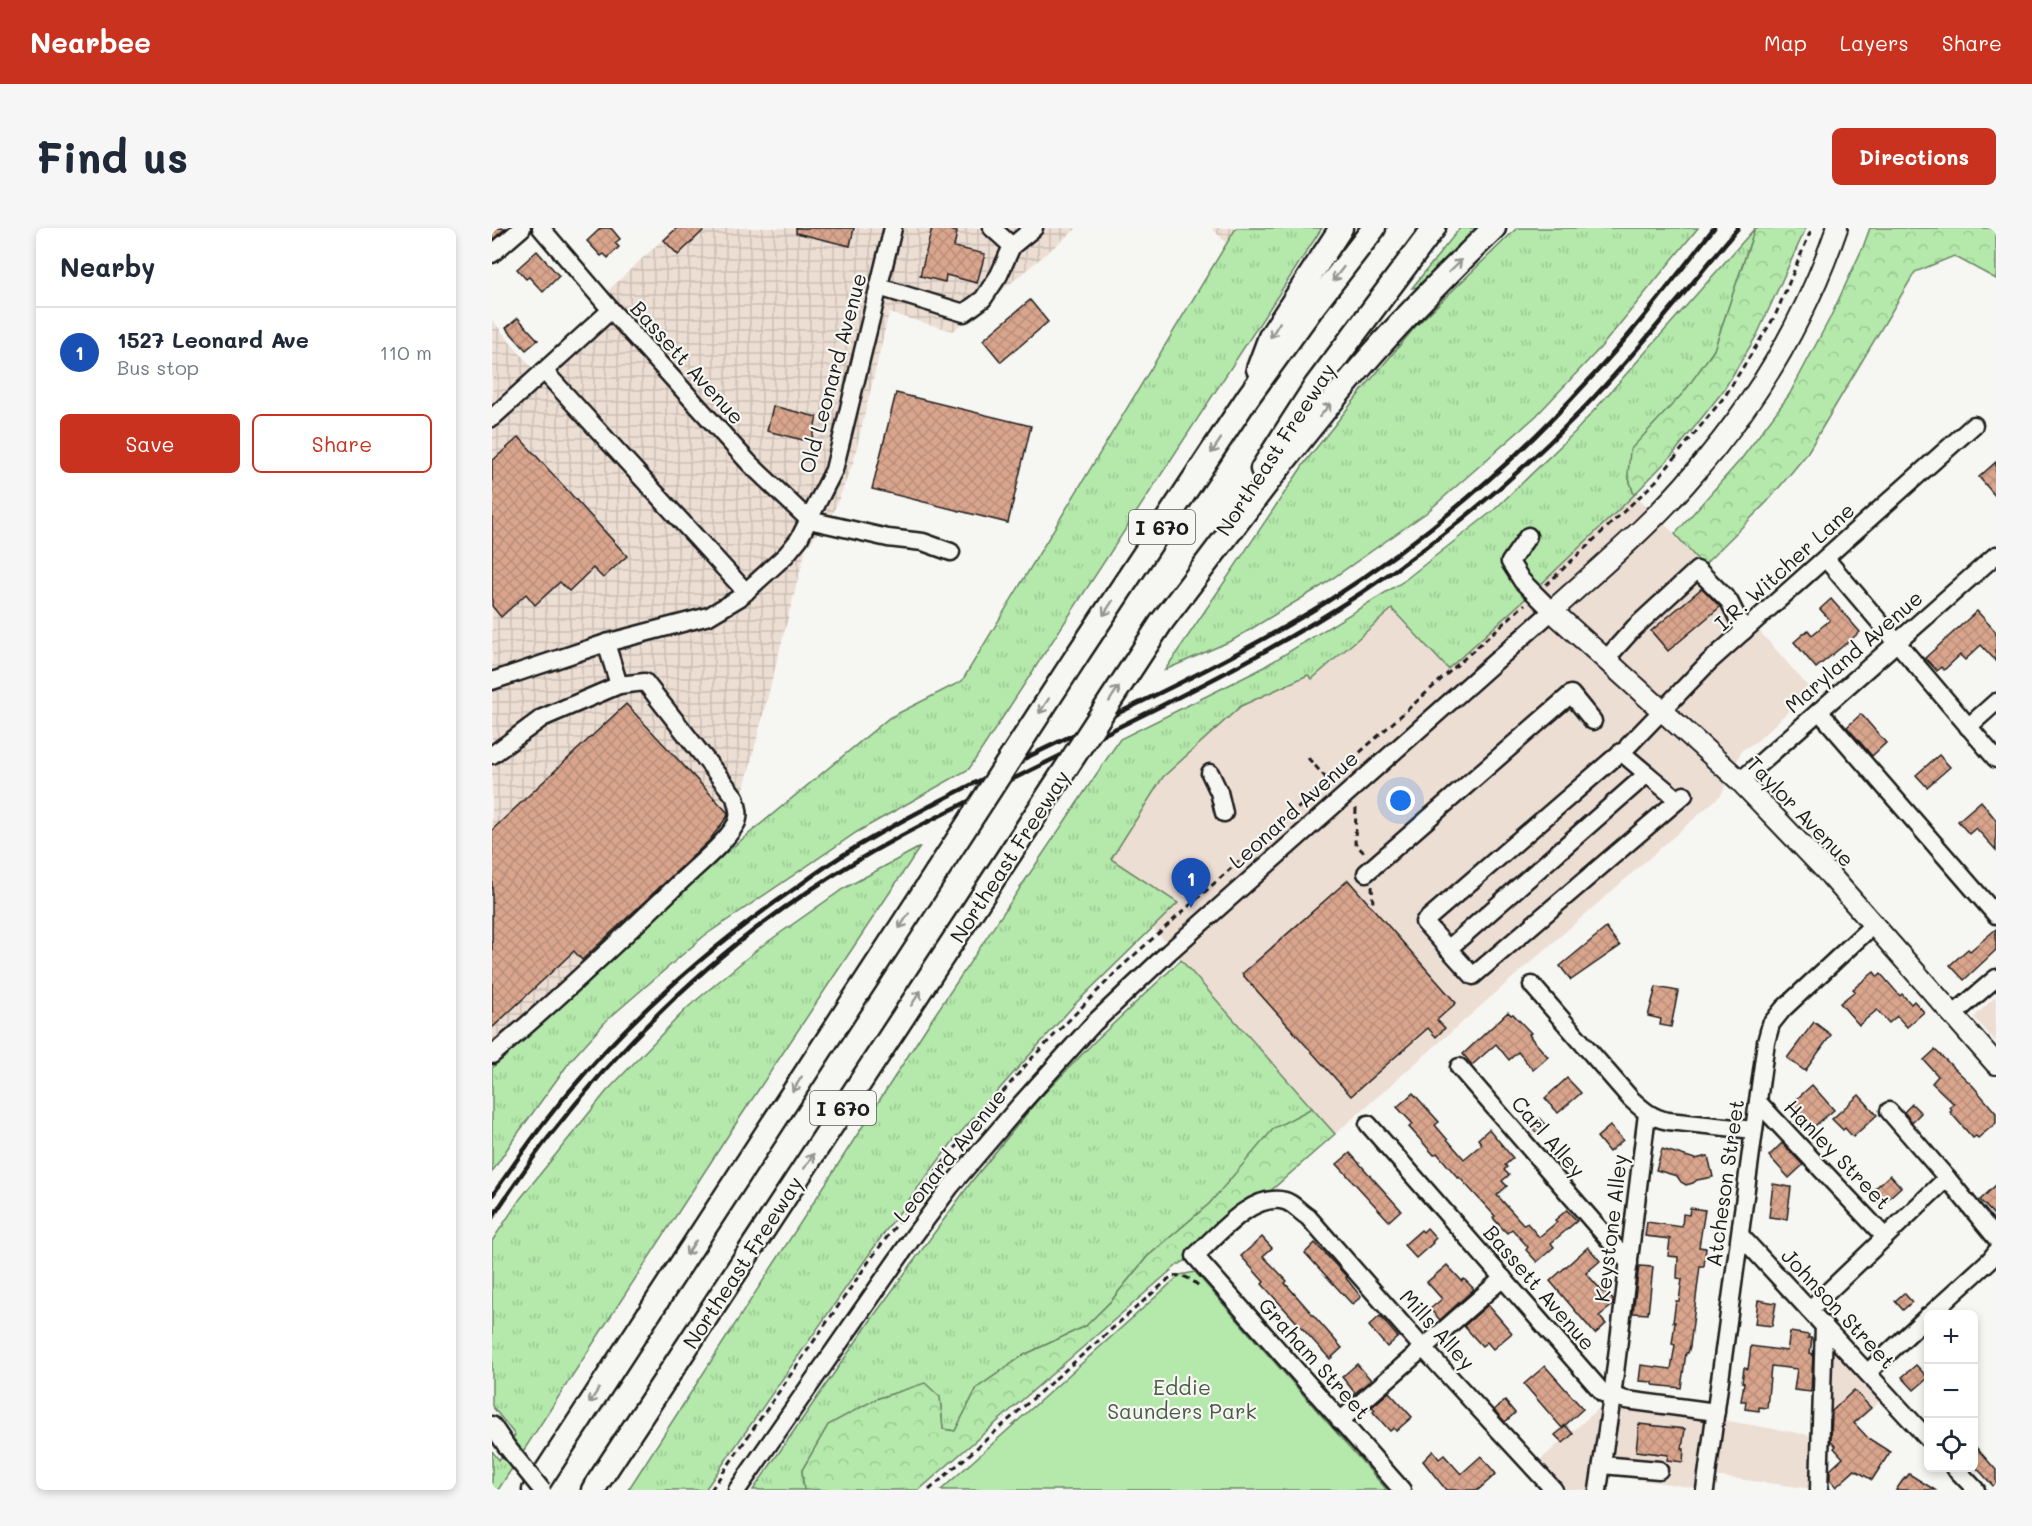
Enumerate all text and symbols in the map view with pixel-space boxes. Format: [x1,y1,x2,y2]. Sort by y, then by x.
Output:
text: Nearbee [30,24,151,60]
text: Map [1764,29,1807,56]
text: Layers [1840,29,1909,56]
text: Share [1942,29,2002,56]
button: Directions [1832,128,1996,185]
text: Find us [36,129,188,184]
text: Nearby [60,250,155,284]
one-way arrow [1448,258,1463,273]
one-way arrow [1331,266,1344,282]
street label: Old Leonard Avenue [792,270,872,476]
street label: Bassett Avenue [625,294,751,430]
one-way arrow [1268,321,1280,338]
text: 1527 Leonard Ave [117,325,309,354]
text: 1 [75,339,84,365]
text: 110 m [379,339,432,365]
text: Bus stop [117,354,199,380]
street label: Northeast Freeway [1209,358,1341,540]
one-way arrow [1318,403,1331,419]
button: Save [60,414,240,473]
button: Share [252,414,432,473]
one-way arrow [1209,437,1221,454]
street label: I.R. Witcher Lane [1708,496,1860,636]
road number: I 670 [1129,510,1195,544]
street label: Maryland Avenue [1778,584,1928,718]
one-way arrow [1102,600,1114,616]
one-way arrow [1109,686,1121,703]
one-way arrow [1038,697,1050,714]
street label: Leonard Avenue [1223,744,1363,874]
street label: Taylor Avenue [1741,750,1861,872]
street label: Northeast Freeway [943,765,1075,947]
your location [1386,786,1415,815]
pin: 1 [1172,858,1210,908]
one-way arrow [898,913,911,930]
one-way arrow [909,989,922,1006]
one-way arrow [791,1076,803,1092]
street label: Leonard Avenue [887,1083,1011,1227]
street label: Carl Alley [1506,1090,1592,1182]
road number: I 670 [810,1091,876,1125]
street label: Hanley Street [1779,1093,1897,1215]
street label: Atcheson Street [1699,1098,1749,1268]
one-way arrow [802,1152,815,1169]
street label: Keystone Alley [1588,1152,1632,1304]
street label: Northeast Freeway [676,1171,808,1353]
street label: Bassett Avenue [1478,1219,1602,1355]
one-way arrow [685,1239,697,1256]
street label: Johnson Street [1776,1242,1902,1374]
street label: Mills Alley [1395,1283,1481,1375]
street label: Graham Street [1253,1292,1377,1424]
map controls [1924,1310,1978,1472]
button: + [1924,1310,1978,1364]
button: − [1924,1364,1978,1418]
park label: Eddie Saunders Park [1107,1373,1257,1424]
one-way arrow [588,1388,601,1405]
button: locate [1924,1418,1978,1472]

